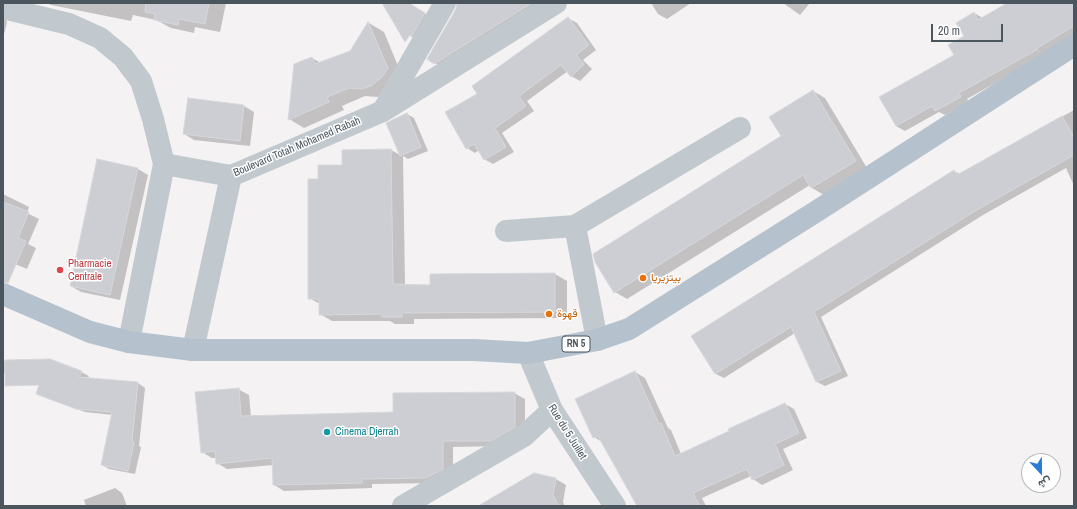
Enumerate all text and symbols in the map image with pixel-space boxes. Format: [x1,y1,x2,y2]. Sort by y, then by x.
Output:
scale bar [933,16,1005,42]
text: 20 m [938,23,960,39]
street label: Boulevard Totah Mohamed Rabah [231,114,363,180]
place label: Pharmacie Centrale [68,257,112,283]
marker: Pharmacie Centrale [55,265,65,275]
place label: بيتزيريا [651,271,681,285]
marker: بيتزيريا [638,273,648,283]
place label: قهوة [557,307,578,321]
marker: قهوة [544,309,554,319]
road number: RN 5 [562,336,590,352]
street label: Rue du 5 Juillet [545,402,589,462]
place label: Cinema Djerrah [335,425,399,439]
marker: Cinema Djerrah [322,427,332,437]
north arrow [1021,453,1061,493]
text: ش [1036,474,1054,492]

